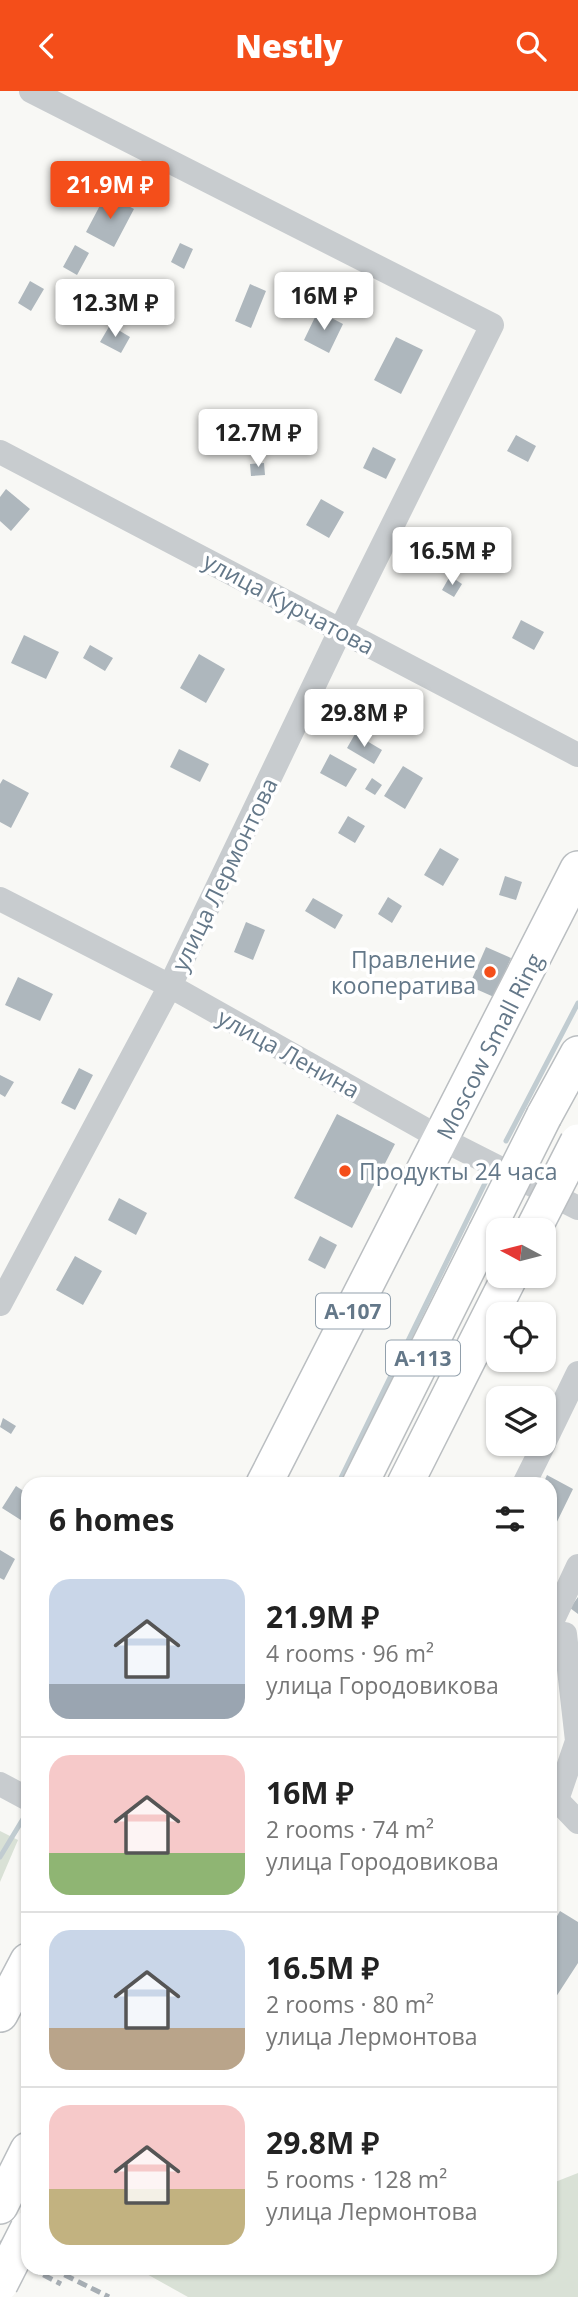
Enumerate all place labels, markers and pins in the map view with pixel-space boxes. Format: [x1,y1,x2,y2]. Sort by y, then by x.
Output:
pin: 21.9M ₽ [45,162,175,221]
pin: 16M ₽ [275,273,373,332]
pin: 12.3M ₽ [50,279,180,339]
pin: 12.7M ₽ [193,409,323,469]
pin: 16.5M ₽ [387,527,517,587]
pin: 29.8M ₽ [299,689,429,749]
place label: Правление кооператива [331,943,476,1001]
marker: Правление кооператива [482,964,498,980]
place label: Продукты 24 часа [359,1155,558,1187]
marker: Продукты 24 часа [337,1163,353,1179]

